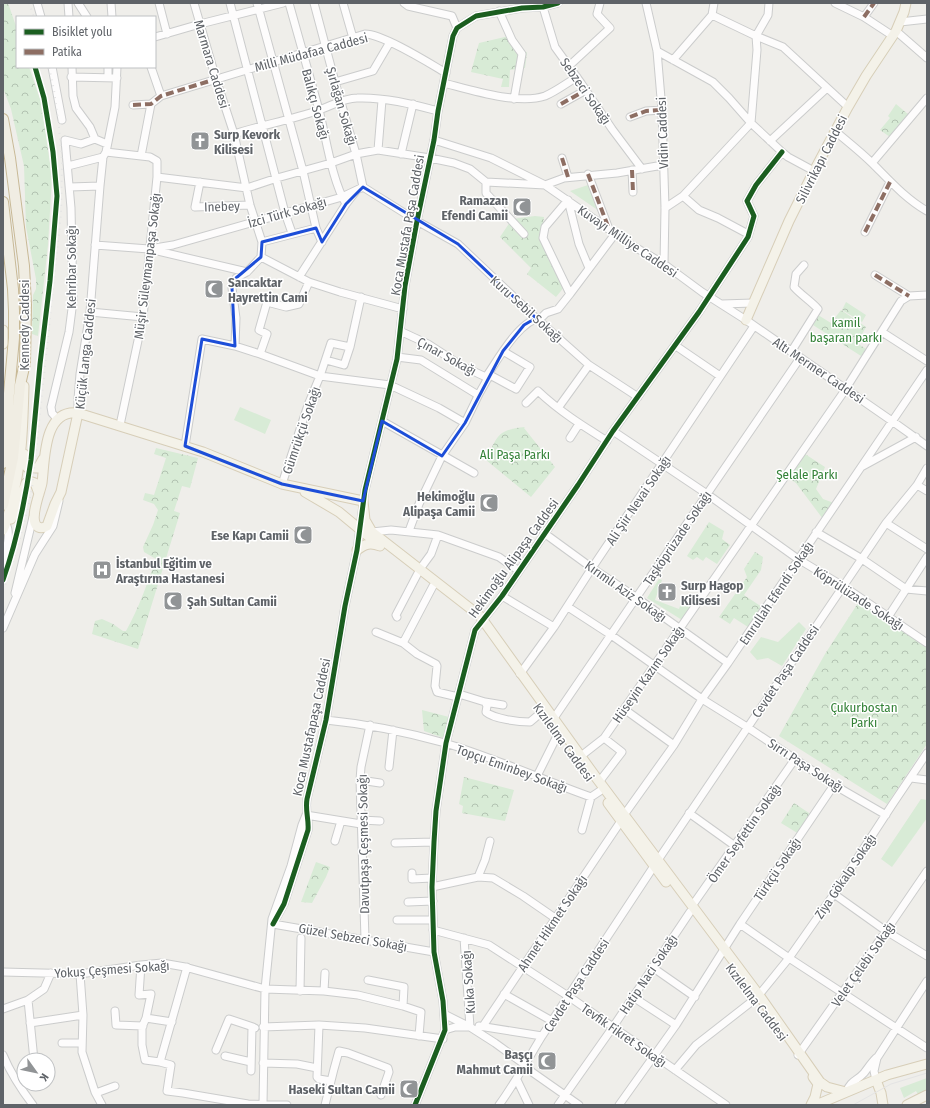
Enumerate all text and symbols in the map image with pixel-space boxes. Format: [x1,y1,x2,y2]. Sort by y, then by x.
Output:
legend [16,16,156,68]
street label: Marmara Caddesi [191,18,232,110]
text: Bisiklet yolu [52,25,112,39]
street label: Milli Müdafaa Caddesi [253,30,369,75]
text: Patika [52,45,82,59]
street label: Sebzeci Sokağı [557,55,614,127]
street label: Şırlağan Sokağı [323,65,360,147]
street label: Balıkçı Sokağı [299,67,332,141]
street label: Vidin Caddesi [654,97,671,169]
street label: Silivrikapı Caddesi [793,112,850,206]
place label: Surp Kevork Kilisesi [214,127,281,157]
church icon: Surp Kevork Kilisesi [189,130,211,152]
street label: Koca Mustafa Paşa Caddesi [388,153,427,297]
street label: Müşir Süleymanpaşa Sokağı [131,192,164,340]
place label: Ramazan Efendi Camii [442,193,508,223]
street label: İzci Türk Sokağı [246,194,328,231]
mosque icon: Ramazan Efendi Camii [511,196,533,218]
street label: Inebey [204,198,240,215]
street label: Kuvayı Milliye Caddesi [575,202,681,280]
street label: Kehribar Sokağı [64,225,79,309]
street label: Kuru Sebil Sokağı [487,273,566,346]
place label: Sancaktar Hayrettin Cami [228,275,308,305]
mosque icon: Sancaktar Hayrettin Cami [203,278,225,300]
street label: Kennedy Caddesi [17,279,32,371]
street label: Küçük Langa Caddesi [72,298,99,410]
park label: kamil başaran parkı [810,315,882,345]
street label: Çınar Sokağı [415,334,479,379]
street label: Altı Mermer Caddesi [770,334,867,407]
street label: Gümrükçü Sokağı [279,384,323,476]
park label: Ali Paşa Parkı [480,447,550,462]
street label: Ali Şiir Nevai Sokağı [603,453,674,548]
park label: Şelale Parkı [776,467,838,482]
street label: Taşköprüzade Sokağı [640,488,715,588]
place label: Hekimoğlu Alipaşa Camii [402,489,475,520]
mosque icon: Hekimoğlu Alipaşa Camii [478,492,500,514]
street label: Hekimoğlu Alipaşa Caddesi [465,496,562,621]
mosque icon: Ese Kapı Camii [292,524,314,546]
place label: Ese Kapı Camii [211,528,289,543]
street label: Emrullah Efendi Sokağı [736,539,817,648]
place label: İstanbul Eğitim ve Araştırma Hastanesi [115,556,225,587]
street label: Kırımlı Aziz Sokağı [582,558,669,625]
hospital icon: İstanbul Eğitim ve Araştırma Hastanesi [91,559,113,581]
street label: Köprülüzade Sokağı [811,564,907,633]
place label: Surp Hagop Kilisesi [681,578,743,608]
church icon: Surp Hagop Kilisesi [656,581,678,603]
mosque icon: Şah Sultan Camii [162,590,184,612]
place label: Şah Sultan Camii [187,594,277,610]
street label: Cevdet Paşa Caddesi [749,622,822,720]
street label: Hüseyin Kazım Sokağı [609,623,688,726]
street label: Koca Mustafapaşa Caddesi [290,657,333,797]
street label: Kızılelma Caddesi [530,700,597,784]
park label: Çukurbostan Parkı [830,700,898,730]
street label: Sırrı Paşa Sokağı [765,735,846,795]
street label: Topçu Eminbey Sokağı [454,741,570,796]
street label: Davutpaşa Çeşmesi Sokağı [355,774,372,914]
street label: Ömer Seyfettin Sokağı [704,780,784,886]
street label: Ziya Gökalp Sokağı [812,831,879,922]
street label: Türkçü Sokağı [751,835,804,904]
street label: Ahmet Hikmet Sokağı [515,872,590,974]
street label: Velet Çelebi Sokağı [828,919,898,1010]
street label: Güzel Sebzeci Sokağı [297,921,408,954]
street label: Hatip Naci Sokağı [616,932,681,1017]
street label: Cevdet Paşa Caddesi [541,936,612,1035]
street label: Kuka Sokağı [459,950,478,1014]
street label: Yokuş Çeşmesi Sokağı [54,958,170,981]
street label: Kızılelma Caddesi [723,961,791,1044]
street label: Tevfik Fikret Sokağı [578,1000,669,1070]
place label: Başçı Mahmut Camii [457,1047,533,1077]
mosque icon: Başçı Mahmut Camii [536,1050,558,1072]
north arrow [16,1052,56,1092]
text: K [36,1071,51,1084]
mosque icon: Haseki Sultan Camii [398,1078,420,1100]
place label: Haseki Sultan Camii [289,1082,395,1097]

